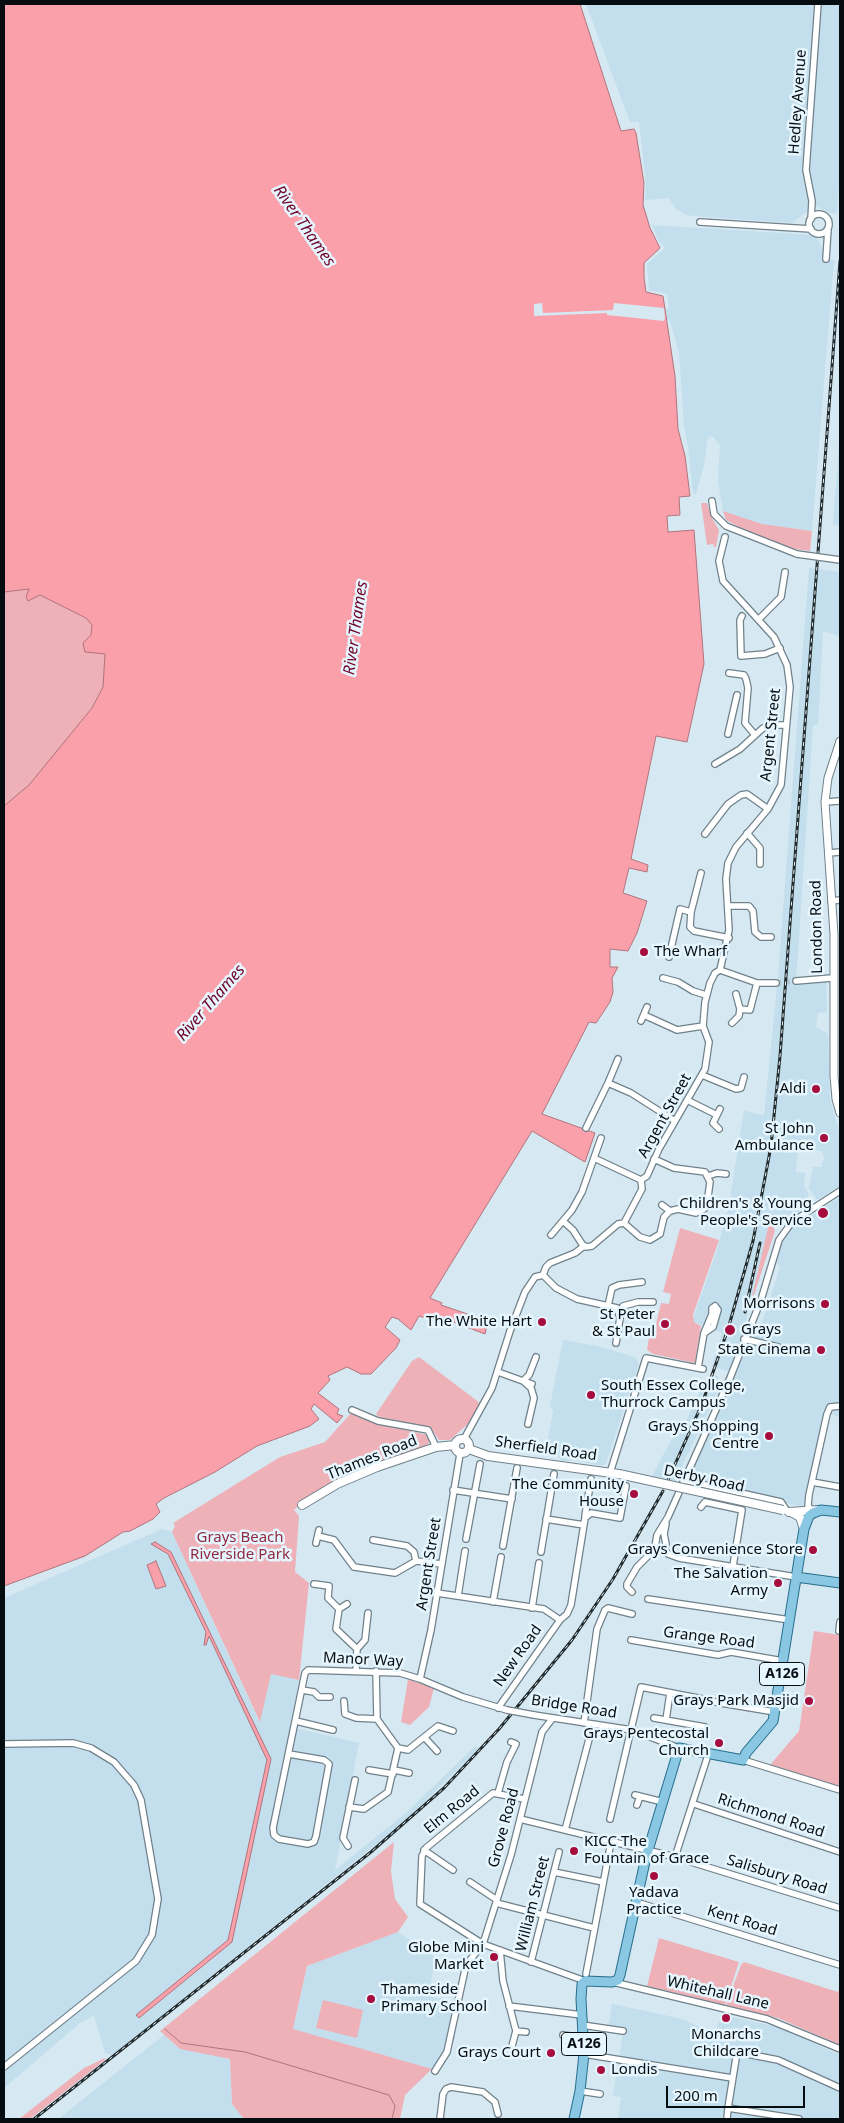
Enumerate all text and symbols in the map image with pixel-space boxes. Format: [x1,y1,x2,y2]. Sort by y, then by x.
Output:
street label: Hedley Avenue [785,49,811,155]
water label: River Thames [269,182,339,270]
water label: River Thames [340,580,372,676]
street label: Argent Street [757,687,785,783]
street label: London Road [807,880,827,974]
place label: The Wharf [654,943,727,961]
marker: The Wharf [638,946,650,958]
water label: River Thames [173,961,249,1045]
street label: Argent Street [634,1071,696,1161]
place label: Aldi [779,1080,806,1098]
marker: Aldi [810,1083,822,1095]
place label: St John Ambulance [735,1120,814,1155]
marker: St John Ambulance [818,1132,830,1144]
place label: Children's & Young People's Service [679,1195,812,1230]
marker: Children's & Young People's Service [816,1206,830,1220]
place label: Morrisons [743,1295,815,1313]
marker: Morrisons [819,1298,831,1310]
place label: St Peter & St Paul [592,1306,655,1341]
place label: The White Hart [426,1313,532,1331]
marker: The White Hart [536,1316,548,1328]
marker: St Peter & St Paul [659,1318,671,1330]
place label: Grays [741,1321,781,1339]
marker: Grays [723,1323,737,1337]
place label: State Cinema [718,1341,811,1359]
marker: State Cinema [815,1344,827,1356]
place label: South Essex College, Thurrock Campus [601,1377,745,1412]
marker: South Essex College, Thurrock Campus [585,1389,597,1401]
place label: Grays Shopping Centre [648,1418,759,1453]
marker: Grays Shopping Centre [763,1430,775,1442]
street label: Thames Road [324,1432,420,1484]
street label: Sherfield Road [494,1433,598,1465]
street label: Derby Road [662,1462,746,1496]
place label: The Community House [512,1476,624,1511]
marker: The Community House [628,1488,640,1500]
street label: Argent Street [413,1516,445,1612]
park label: Grays Beach Riverside Park [190,1529,290,1564]
place label: Grays Convenience Store [628,1541,803,1559]
marker: Grays Convenience Store [807,1544,819,1556]
place label: The Salvation Army [674,1565,768,1600]
marker: The Salvation Army [772,1577,784,1589]
street label: New Road [490,1622,546,1690]
street label: Grange Road [662,1623,756,1653]
street label: Manor Way [322,1649,404,1671]
road number: A126 [760,1662,804,1686]
street label: Bridge Road [530,1691,618,1723]
place label: Grays Park Masjid [673,1692,799,1710]
marker: Grays Park Masjid [803,1695,815,1707]
place label: Grays Pentecostal Church [583,1725,709,1760]
marker: Grays Pentecostal Church [713,1737,725,1749]
street label: Elm Road [421,1782,483,1838]
street label: Grove Road [485,1786,523,1870]
street label: Richmond Road [715,1790,827,1842]
place label: KICC The Fountain of Grace [584,1833,709,1868]
marker: KICC The Fountain of Grace [568,1845,580,1857]
street label: Salisbury Road [725,1851,829,1899]
street label: William Street [512,1854,554,1954]
marker: Yadava Practice [648,1870,660,1882]
place label: Yadava Practice [626,1884,682,1919]
street label: Kent Road [705,1902,779,1940]
place label: Globe Mini Market [408,1939,484,1974]
marker: Globe Mini Market [488,1951,500,1963]
street label: Whitehall Lane [665,1973,771,2013]
place label: Thameside Primary School [381,1981,487,2016]
marker: Thameside Primary School [365,1993,377,2005]
marker: Monarchs Childcare [720,2012,732,2024]
place label: Monarchs Childcare [691,2026,761,2061]
road number: A126 [562,2032,606,2056]
place label: Grays Court [458,2044,541,2062]
marker: Grays Court [545,2047,557,2059]
place label: Londis [611,2061,657,2079]
marker: Londis [595,2064,607,2076]
scale bar [669,2076,808,2108]
text: 200 m [674,2085,718,2105]

